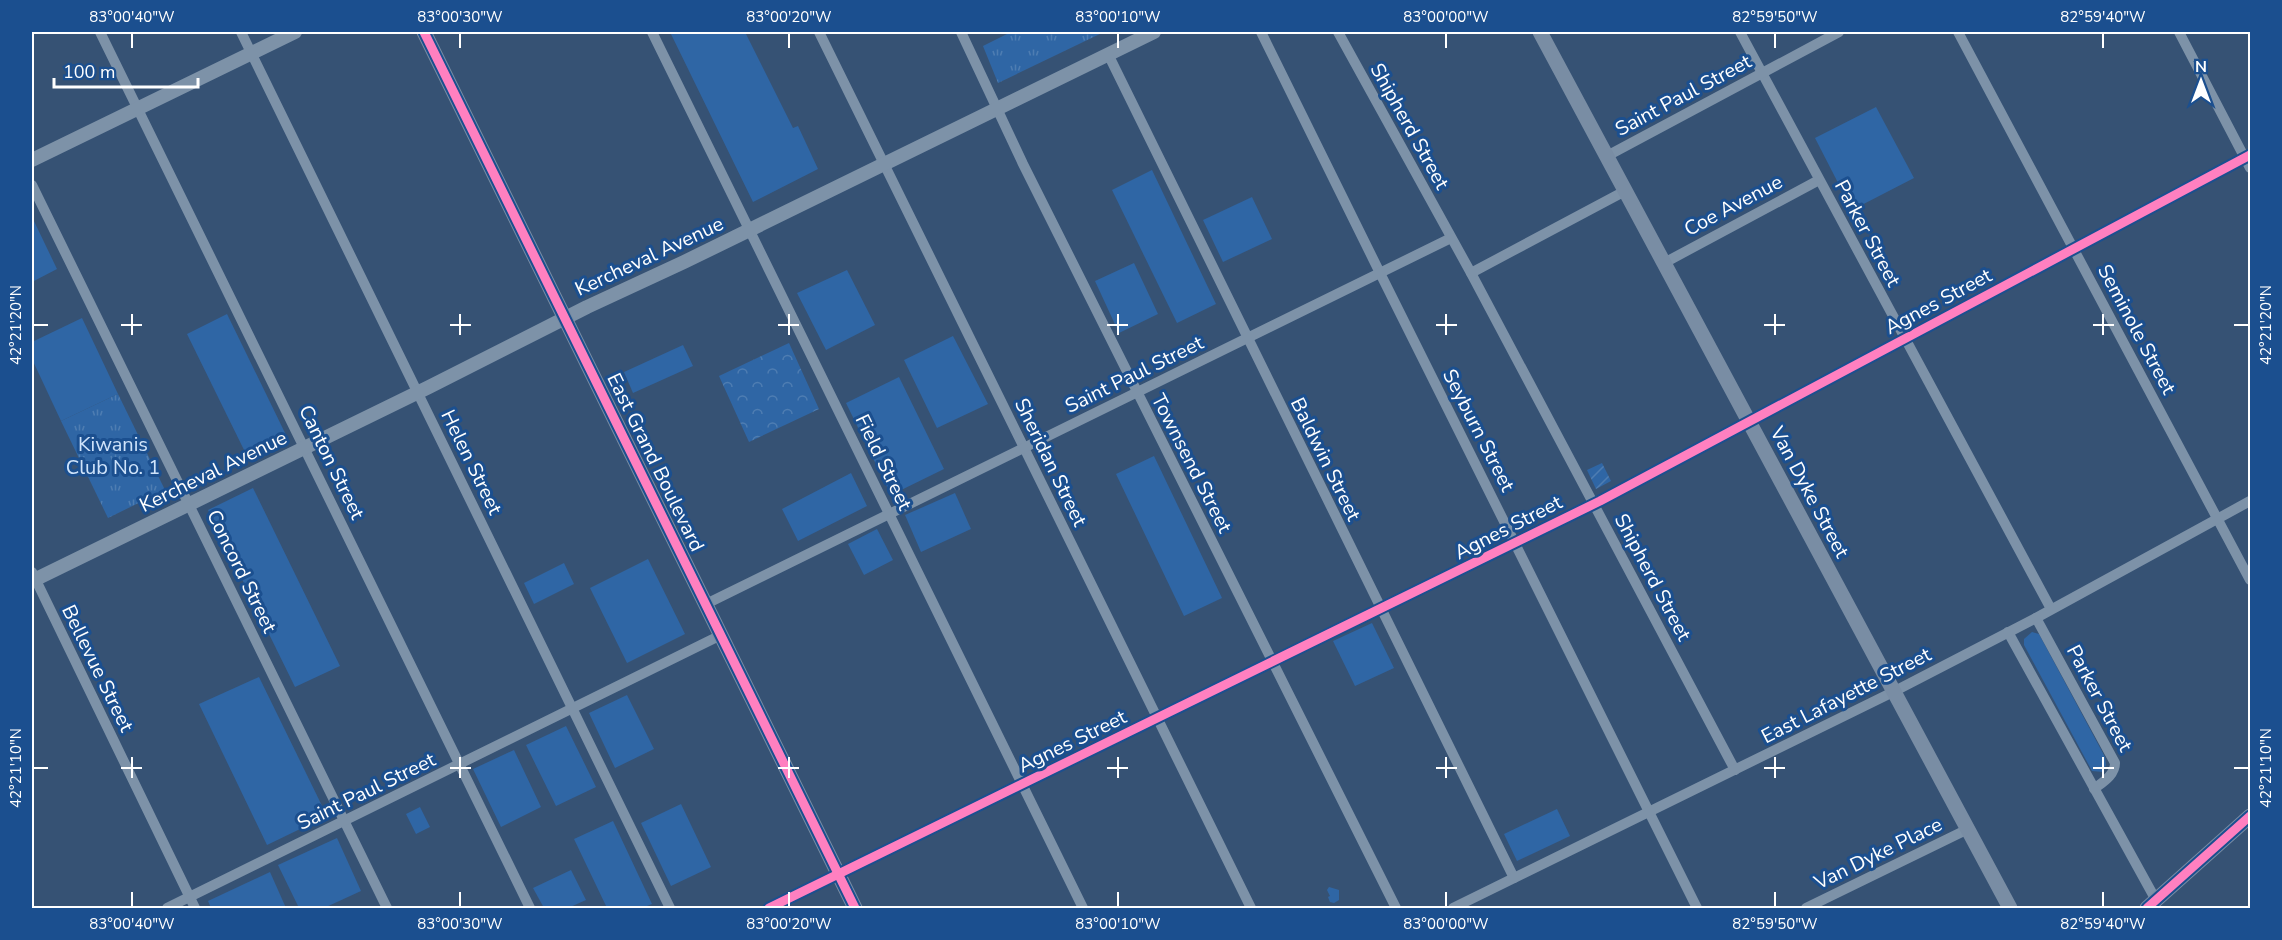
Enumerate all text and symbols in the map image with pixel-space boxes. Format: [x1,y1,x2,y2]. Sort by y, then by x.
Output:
text: 83°00'40"W [89,7,175,27]
text: 83°00'30"W [417,7,503,27]
text: 83°00'20"W [746,7,832,27]
text: 83°00'10"W [1075,7,1161,27]
text: 83°00'00"W [1403,7,1489,27]
text: 82°59'50"W [1732,7,1818,27]
text: 82°59'40"W [2060,7,2146,27]
street label: Saint Paul Street [1610,48,1757,143]
scale bar [54,51,198,89]
north arrow [2171,51,2231,111]
text: N [2195,56,2207,78]
street label: Shipherd Street [1364,58,1456,195]
text: 100 m [63,60,115,84]
street label: Coe Avenue [1679,168,1787,243]
street label: Parker Street [1828,175,1907,292]
street label: Kercheval Avenue [571,210,728,303]
street label: Seminole Street [2091,260,2183,400]
street label: Agnes Street [1880,261,1997,341]
text: 42°21'20"N [6,285,26,365]
text: 42°21'20"N [2256,285,2276,365]
street label: Saint Paul Street [1061,329,1209,420]
street label: Seyburn Street [1436,364,1521,497]
street label: East Grand Boulevard [601,368,711,556]
street label: Townsend Street [1145,389,1239,538]
street label: Baldwin Street [1284,393,1368,526]
street label: Sheridan Street [1008,394,1094,532]
street label: Canton Street [292,400,371,525]
street label: Helen Street [435,405,509,520]
street label: Field Street [849,410,919,516]
street label: Van Dyke Street [1763,421,1856,563]
street label: Kercheval Avenue [135,424,291,519]
park label: Kiwanis Club No. 1 [66,431,160,481]
street label: Agnes Street [1450,488,1568,566]
street label: Concord Street [200,505,283,638]
street label: Shipherd Street [1608,509,1698,646]
street label: Bellevue Street [55,600,140,737]
street label: Parker Street [2060,640,2139,757]
street label: East Lafayette Street [1757,641,1937,750]
street label: Agnes Street [1013,703,1132,779]
text: 42°21'10"N [6,728,26,808]
text: 42°21'10"N [2256,728,2276,808]
street label: Saint Paul Street [293,746,441,837]
street label: Van Dyke Place [1809,811,1947,897]
text: 83°00'40"W [89,914,175,934]
text: 83°00'30"W [417,914,503,934]
text: 83°00'20"W [746,914,832,934]
text: 83°00'10"W [1075,914,1161,934]
text: 83°00'00"W [1403,914,1489,934]
text: 82°59'50"W [1732,914,1818,934]
text: 82°59'40"W [2060,914,2146,934]

